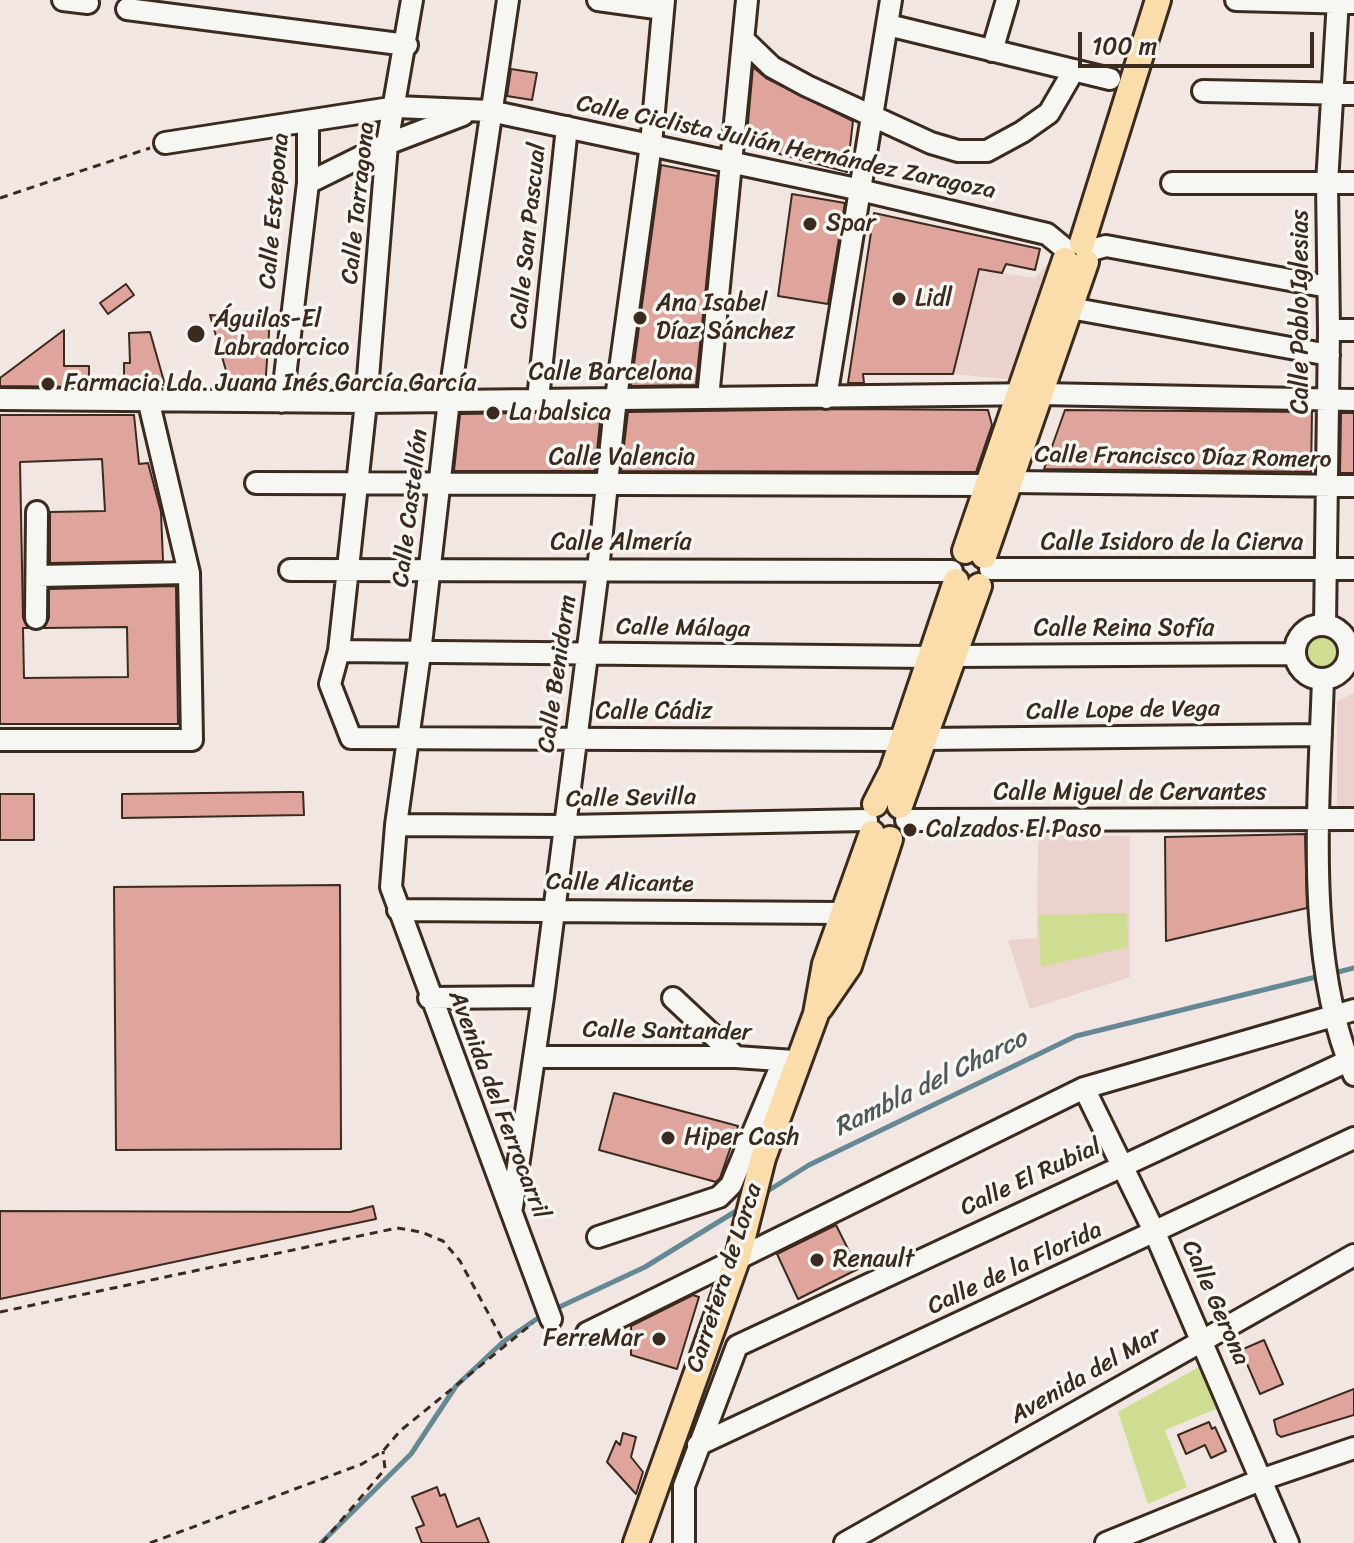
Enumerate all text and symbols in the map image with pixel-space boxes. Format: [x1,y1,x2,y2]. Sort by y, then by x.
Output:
scale bar [1082,16,1318,66]
text: 100 m [1092,25,1157,67]
street label: Calle Ciclista Julián Hernández Zaragoza [574,89,998,207]
street label: Calle Tarragona [336,120,382,286]
street label: Calle Estepona [254,132,296,290]
street label: Calle San Pascual [505,142,553,330]
place label: Spar [826,210,876,238]
street label: Calle Pablo Iglesias [1287,210,1315,414]
marker: Spar [801,215,819,233]
place label: Lidl [915,285,952,313]
place label: Ana Isabel Díaz Sánchez [656,290,795,346]
marker: Lidl [890,290,908,308]
place label: Águilas-El Labradorcico [214,306,349,362]
marker: Ana Isabel Díaz Sánchez [631,309,649,327]
marker: Águilas-El Labradorcico [185,323,207,345]
street label: Calle Barcelona [529,359,693,387]
place label: Farmacia Lda. Juana Inés García García [64,370,476,398]
marker: Farmacia Lda. Juana Inés García García [39,375,57,393]
place label: La balsica [509,399,611,427]
marker: La balsica [484,404,502,422]
street label: Calle Castellón [387,427,435,589]
street label: Calle Francisco Díaz Romero [1034,441,1332,475]
street label: Calle Valencia [549,444,695,472]
street label: Calle Almería [550,529,692,557]
street label: Calle Isidoro de la Cierva [1041,529,1303,557]
street label: Calle Benidorm [533,593,583,755]
street label: Calle Málaga [616,613,750,645]
street label: Calle Reina Sofía [1034,615,1214,643]
street label: Calle Lope de Vega [1026,695,1220,727]
street label: Calle Cádiz [596,698,712,726]
street label: Calle Miguel de Cervantes [994,779,1266,807]
street label: Calle Sevilla [566,783,696,815]
place label: Calzados El Paso [926,816,1101,844]
marker: Calzados El Paso [901,821,919,839]
street label: Calle Alicante [546,868,694,900]
street label: Avenida del Ferrocarril [441,987,555,1223]
street label: Calle Santander [582,1016,752,1048]
water label: Rambla del Charco [829,1024,1033,1144]
place label: Hiper Cash [684,1124,799,1152]
marker: Hiper Cash [659,1129,677,1147]
street label: Calle El Rubial [956,1133,1106,1223]
street label: Carretera de Lorca [681,1180,769,1376]
street label: Calle de la Florida [923,1216,1107,1322]
street label: Calle Gerona [1175,1236,1255,1370]
place label: Renault [833,1246,914,1274]
marker: Renault [808,1251,826,1269]
street label: Avenida del Mar [1006,1321,1166,1431]
place label: FerreMar [543,1325,643,1353]
marker: FerreMar [650,1330,668,1348]

